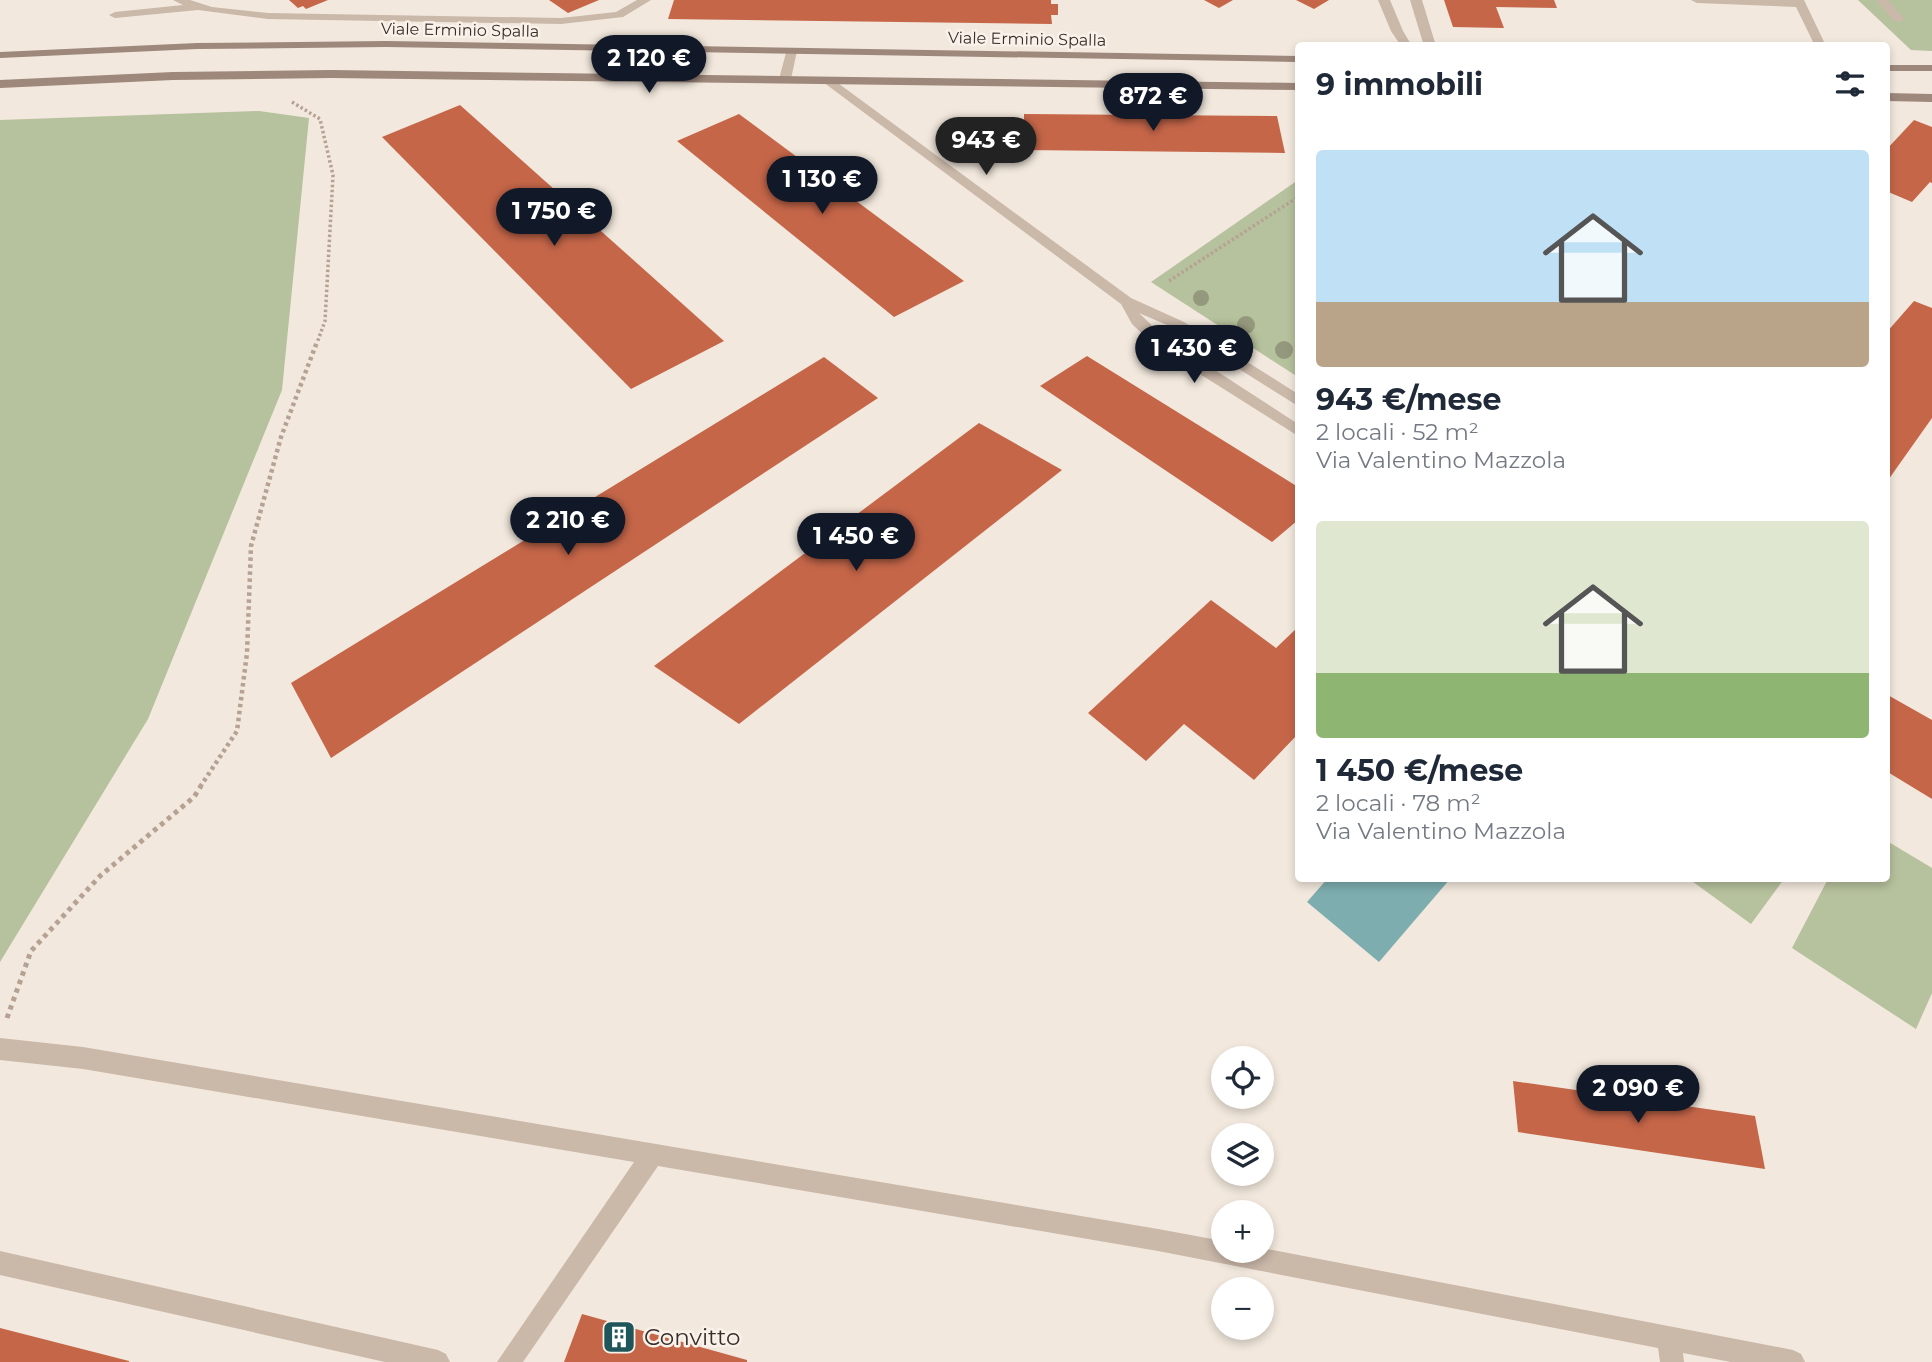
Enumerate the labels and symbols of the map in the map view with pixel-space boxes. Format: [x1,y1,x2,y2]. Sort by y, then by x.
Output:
street label: Viale Erminio Spalla [381,19,539,41]
street label: Viale Erminio Spalla [948,28,1106,50]
pin: 2 120 € [584,36,714,95]
pin: 872 € [1104,74,1202,133]
pin: 943 € [937,118,1035,177]
pin: 1 130 € [757,156,887,216]
pin: 1 750 € [489,188,619,248]
pin: 1 430 € [1129,326,1259,385]
pin: 2 210 € [503,498,633,557]
pin: 1 450 € [791,514,921,573]
pin: 2 090 € [1573,1066,1703,1125]
building icon: Convitto [600,1318,638,1356]
place label: Convitto [644,1323,740,1351]

